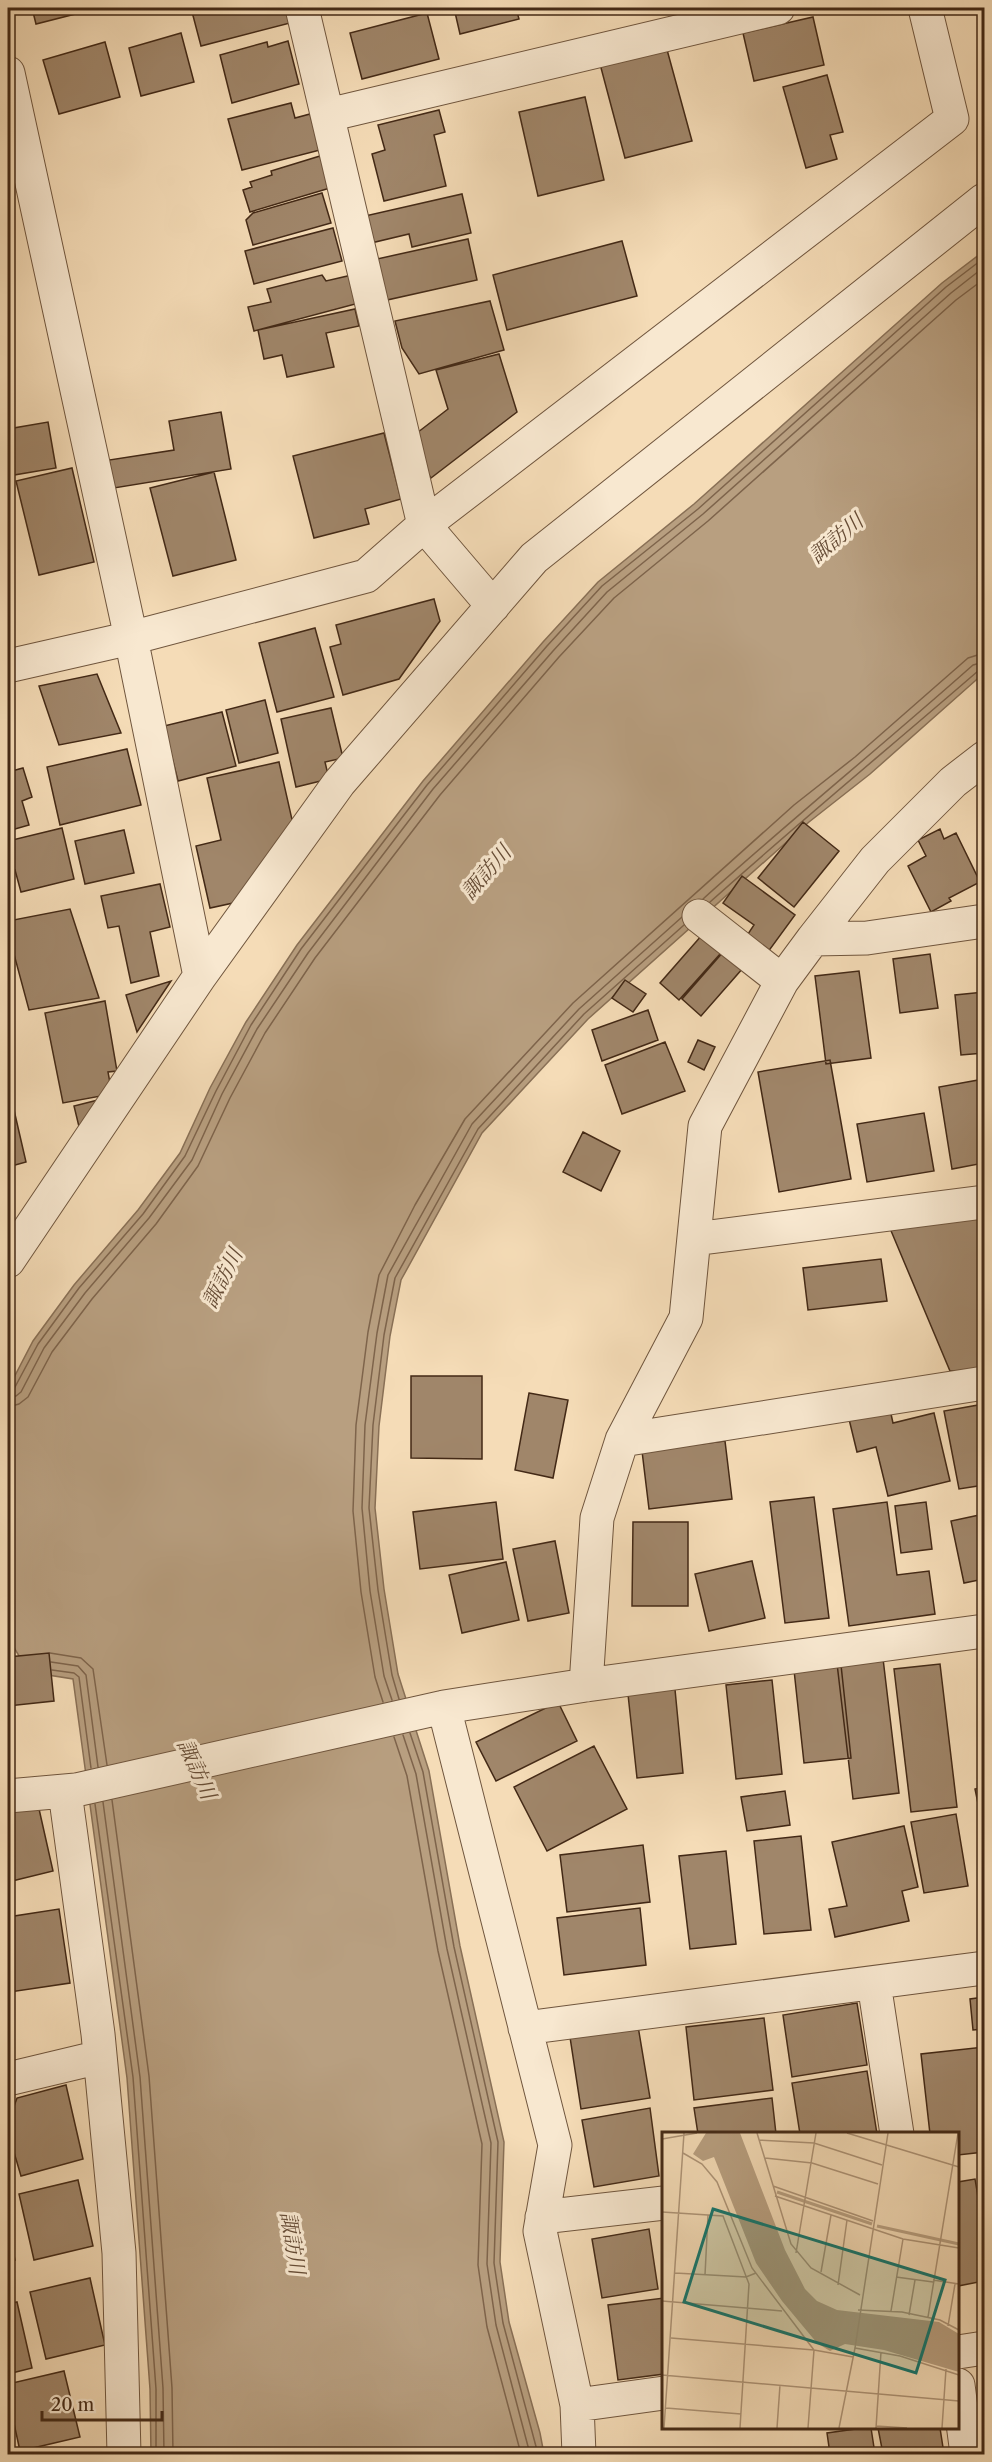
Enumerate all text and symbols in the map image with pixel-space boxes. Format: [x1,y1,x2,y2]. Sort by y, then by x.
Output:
water label: 諏訪川 [804,507,870,568]
water label: 諏訪川 [456,839,517,904]
water label: 諏訪川 [197,1242,248,1312]
water label: 諏訪川 [173,1735,222,1805]
inset map [662,2132,959,2429]
water label: 諏訪川 [276,2210,311,2278]
scale bar [42,2384,162,2422]
text: 20 m [51,2394,95,2416]

